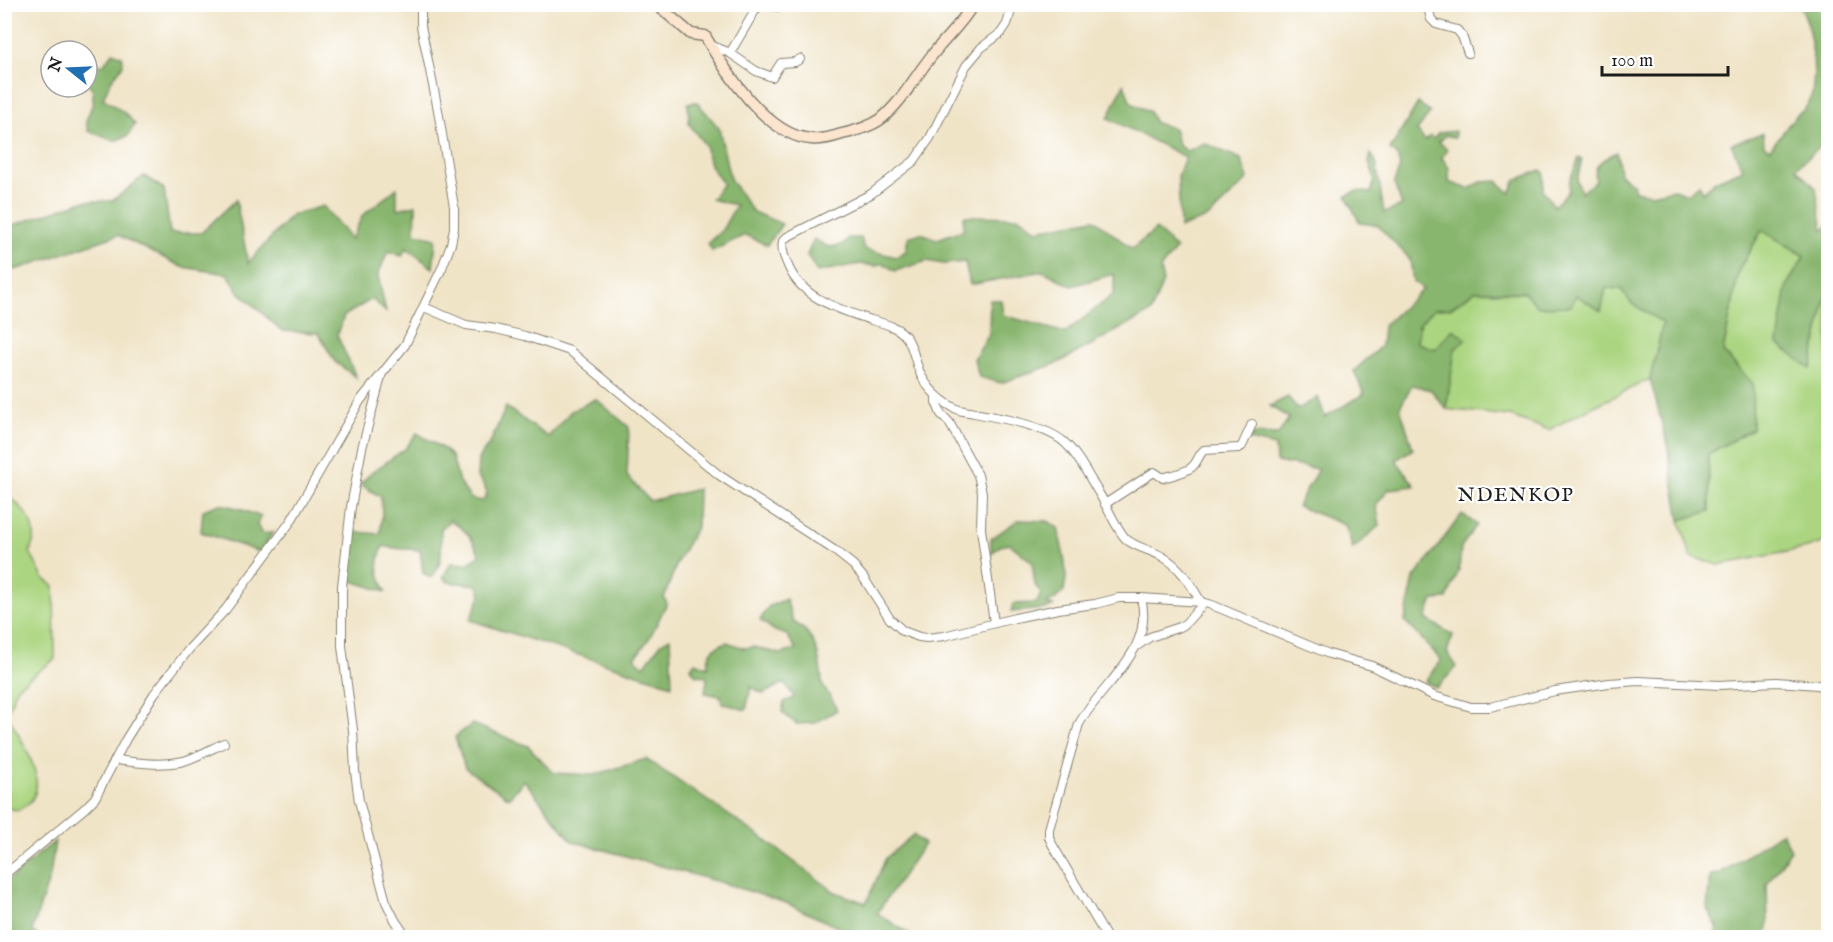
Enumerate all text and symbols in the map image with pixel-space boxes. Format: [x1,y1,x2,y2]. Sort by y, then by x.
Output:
north arrow [39,39,99,99]
scale bar [1602,39,1728,77]
text: 100 m [1611,50,1653,73]
text: N [45,55,68,76]
district label: NDENKOP [1458,483,1574,508]

